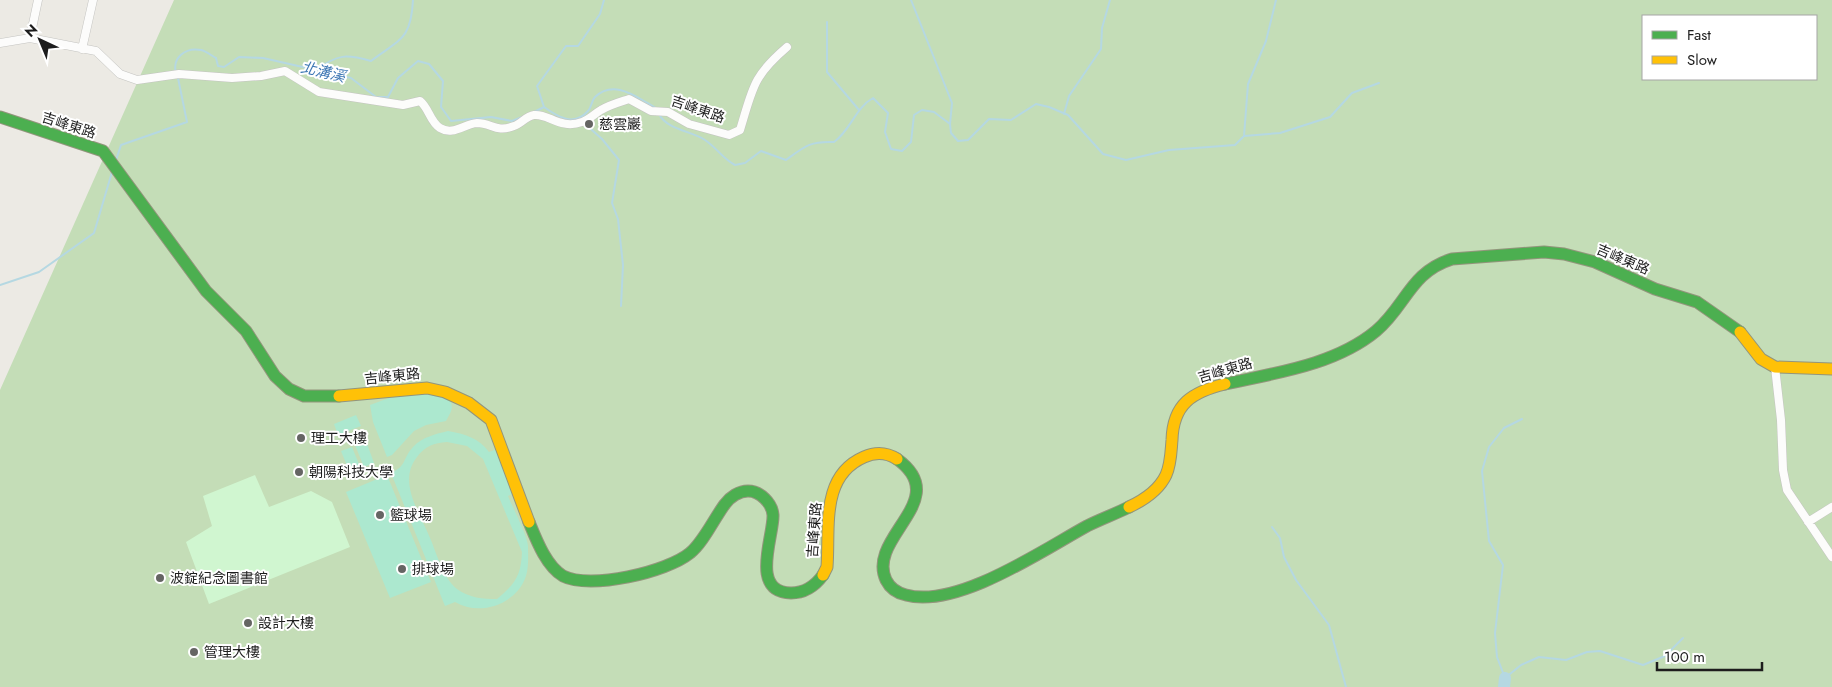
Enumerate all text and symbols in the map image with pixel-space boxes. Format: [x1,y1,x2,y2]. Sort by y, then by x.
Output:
north arrow [15,15,65,65]
legend [1642,15,1817,80]
text: N [20,20,42,42]
text: Fast [1687,24,1711,46]
text: Slow [1687,49,1718,71]
water label: 北溝溪 [299,56,349,88]
street label: 吉峰東路 [668,90,728,128]
street label: 吉峰東路 [39,107,99,143]
place label: 慈雲巖 [599,114,641,134]
marker: 慈雲巖 [583,118,595,130]
street label: 吉峰東路 [1593,239,1653,279]
street label: 吉峰東路 [1195,353,1255,387]
street label: 吉峰東路 [363,363,421,389]
place label: 理工大樓 [311,428,367,448]
marker: 理工大樓 [295,432,307,444]
place label: 朝陽科技大學 [309,462,393,482]
marker: 朝陽科技大學 [293,466,305,478]
street label: 吉峰東路 [802,501,826,559]
place label: 籃球場 [390,505,432,525]
marker: 籃球場 [374,509,386,521]
place label: 排球場 [412,559,454,579]
marker: 排球場 [396,563,408,575]
place label: 波錠紀念圖書館 [170,568,268,588]
marker: 波錠紀念圖書館 [154,572,166,584]
place label: 設計大樓 [258,613,314,633]
marker: 設計大樓 [242,617,254,629]
scale bar [1657,640,1762,672]
place label: 管理大樓 [204,642,260,662]
marker: 管理大樓 [188,646,200,658]
text: 100 m [1664,646,1705,668]

